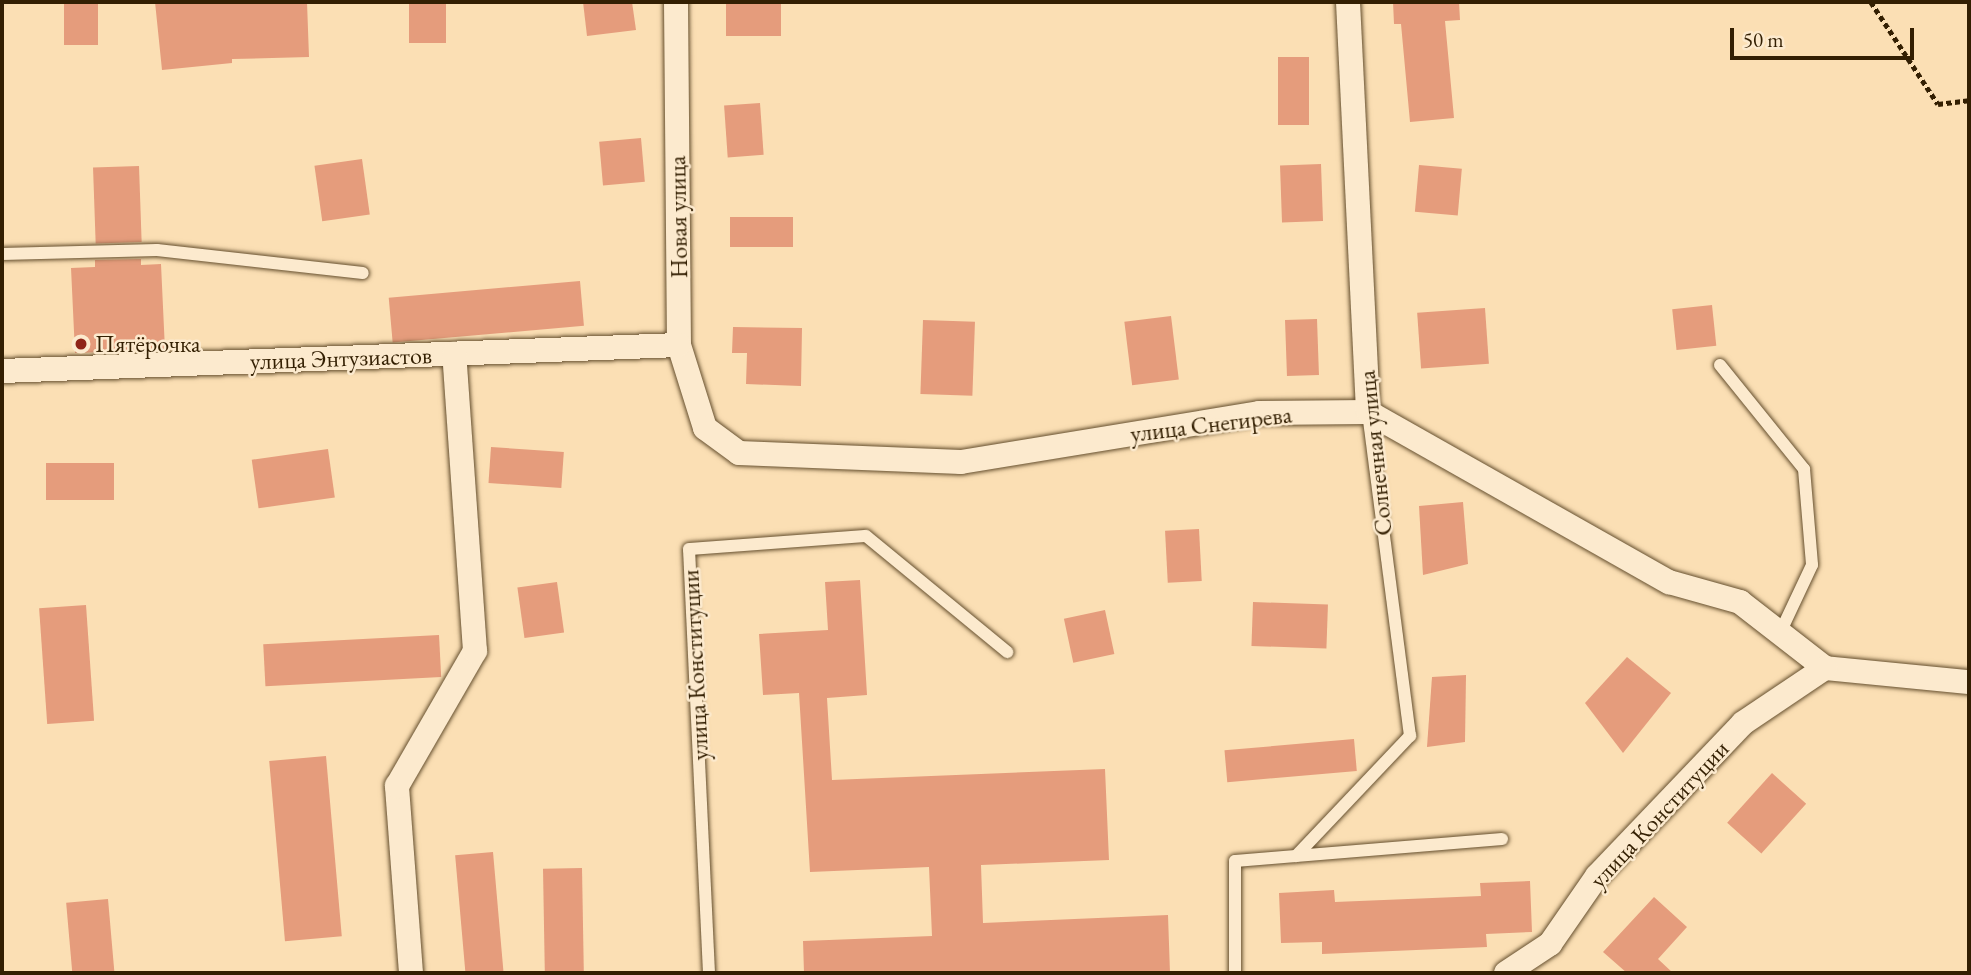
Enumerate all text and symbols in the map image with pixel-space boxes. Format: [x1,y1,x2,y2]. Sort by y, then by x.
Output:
scale bar [1733,14,1917,58]
text: 50 m [1743,26,1784,53]
street label: Новая улица [663,155,693,279]
place label: Пятёрочка [95,330,201,358]
marker: Пятёрочка [73,336,89,352]
street label: улица Энтузиастов [250,340,432,376]
street label: Солнечная улица [1352,369,1398,537]
street label: улица Снегирева [1129,400,1293,448]
street label: улица Конституции [676,569,714,761]
street label: улица Конституции [1583,734,1735,894]

